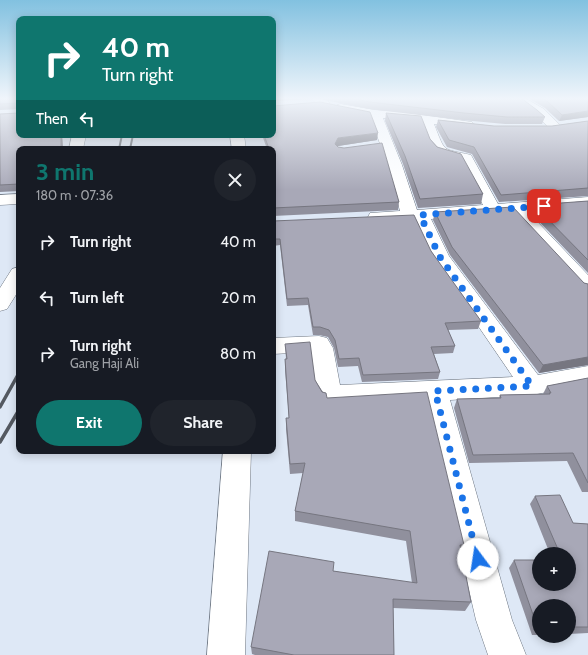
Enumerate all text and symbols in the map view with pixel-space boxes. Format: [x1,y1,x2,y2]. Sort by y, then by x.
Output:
text: 40 m [102,30,170,64]
icon: right [36,32,88,84]
text: Turn right [102,64,173,86]
icon: left [76,108,98,130]
text: Then [36,110,68,128]
text: 3 min [36,157,94,186]
button: close [214,159,256,201]
text: 180 m · 07:36 [36,187,113,203]
pin [527,189,561,223]
icon: arrive [533,195,555,217]
icon: right [36,231,58,253]
text: Turn right [70,233,131,251]
text: 40 m [220,233,256,251]
icon: left [36,287,58,309]
text: Turn left [70,289,124,307]
text: 20 m [221,289,256,307]
text: Turn right [70,337,131,355]
icon: right [36,343,58,365]
text: 80 m [220,345,256,363]
text: Gang Haji Ali [70,355,139,371]
button: Exit [36,400,142,446]
button: Share [150,400,256,446]
position arrow [457,538,499,580]
map controls [532,547,576,643]
button: + [532,547,576,591]
button: − [532,599,576,643]

